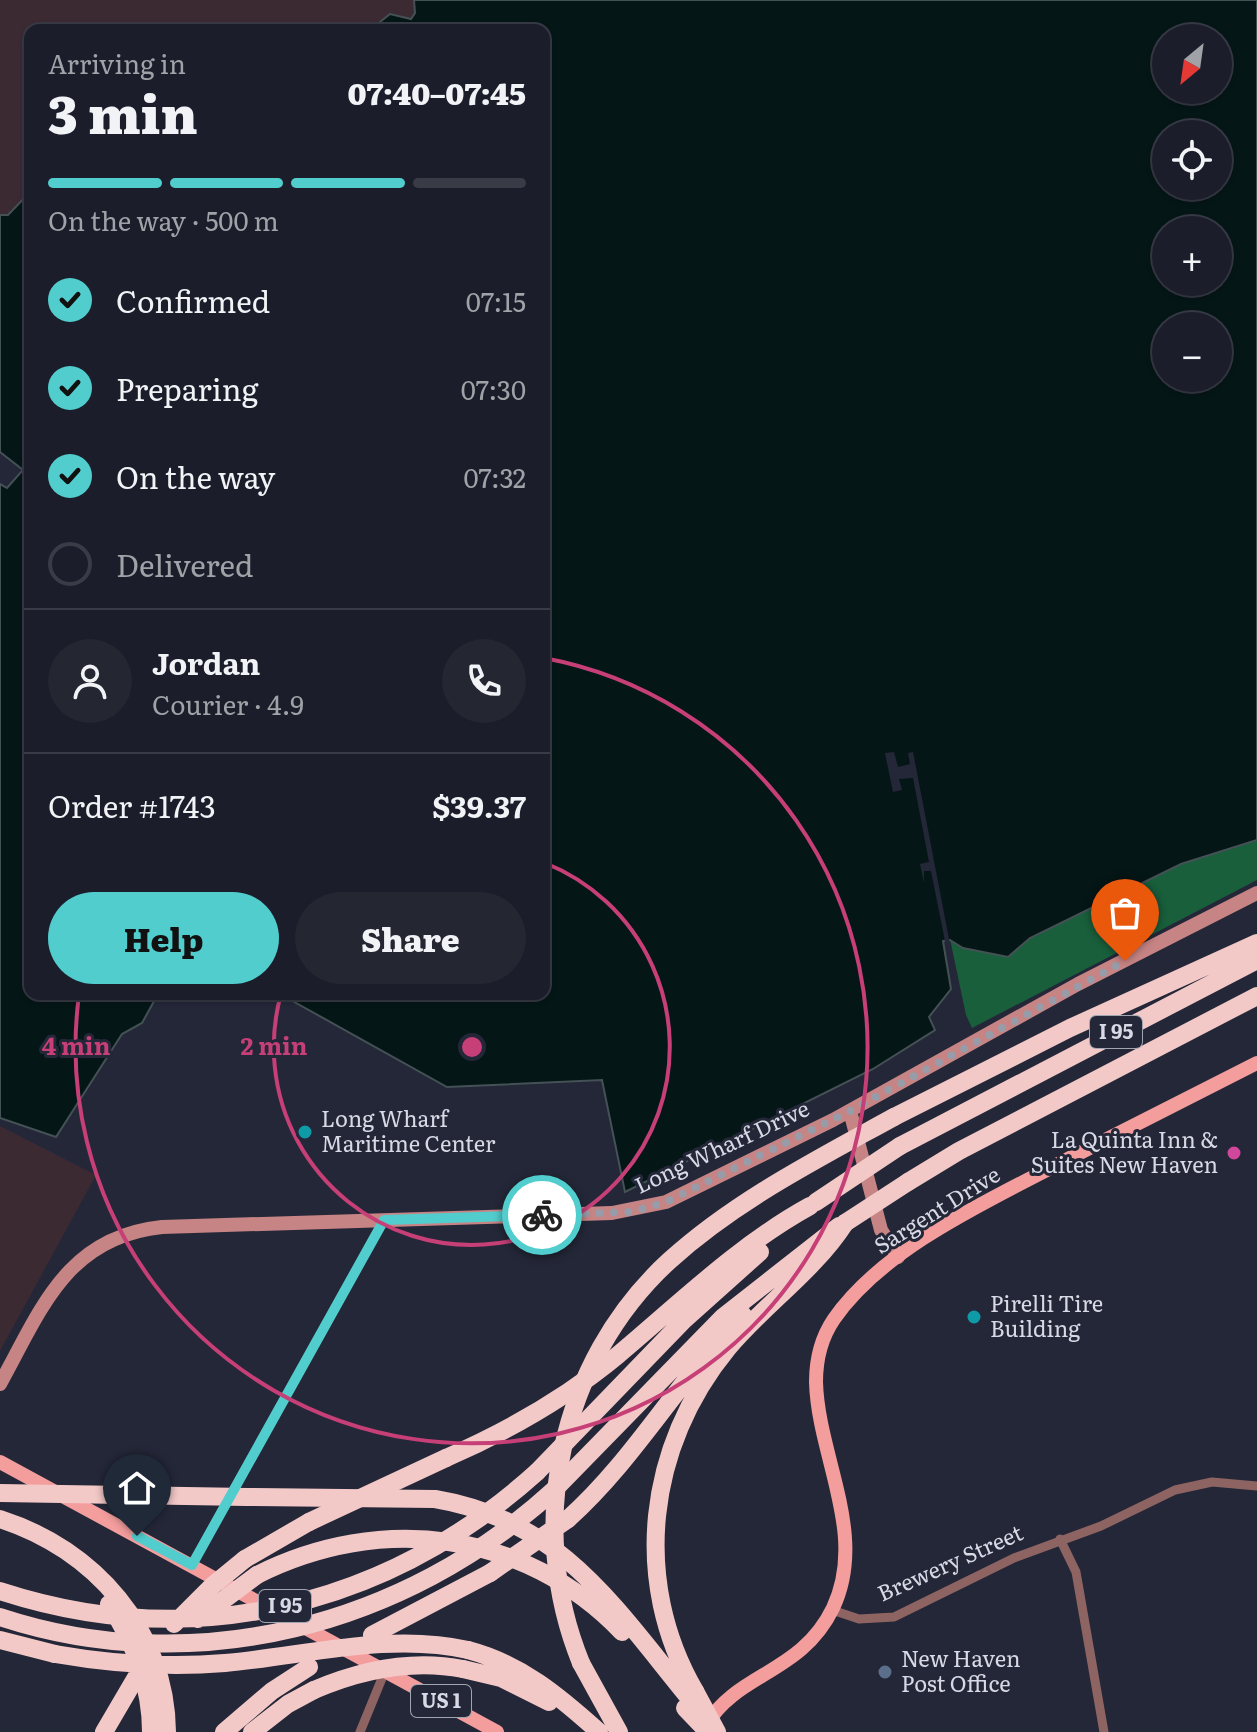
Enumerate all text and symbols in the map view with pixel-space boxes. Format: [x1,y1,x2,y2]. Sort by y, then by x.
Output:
north arrow [1152,24,1232,104]
map controls [1152,24,1232,392]
text: Arriving in [48,43,186,82]
text: 07:40–07:45 [348,70,526,114]
text: 3 min [48,73,198,150]
button: locate [1152,120,1232,200]
text: On the way · 500 m [48,200,279,239]
button: + [1152,216,1232,296]
icon: check [48,278,92,322]
text: Confirmed [116,278,270,322]
text: 07:15 [466,281,526,320]
button: − [1152,312,1232,392]
icon: check [48,366,92,410]
text: Preparing [116,366,258,410]
text: 07:30 [461,369,526,408]
icon: check [48,454,92,498]
text: On the way [116,454,275,498]
text: 07:32 [463,457,526,496]
text: Delivered [116,542,253,586]
button: person [48,639,132,723]
button: phone [442,639,526,723]
text: Jordan [152,640,260,684]
text: Courier · 4.9 [152,684,304,723]
text: Order #1743 [48,783,216,827]
text: $39.37 [432,783,526,827]
pin [1091,879,1159,961]
icon: bag [1103,891,1147,935]
button: Help [48,892,279,984]
button: Share [295,892,526,984]
road number: I 95 [1090,1016,1142,1048]
text: 4 min [42,1027,111,1062]
text: 2 min [240,1027,308,1062]
centre of rings [458,1033,486,1061]
street label: Long Wharf Drive [629,1091,814,1201]
place label: Long Wharf Maritime Center [321,1101,496,1159]
place label: La Quinta Inn & Suites New Haven [1031,1122,1218,1180]
marker: Long Wharf Maritime Center [296,1123,314,1141]
marker: La Quinta Inn & Suites New Haven [1225,1144,1243,1162]
street label: Sargent Drive [867,1157,1006,1261]
courier [502,1175,582,1255]
icon: bike [520,1193,564,1237]
place label: Pirelli Tire Building [990,1286,1103,1344]
marker: Pirelli Tire Building [965,1308,983,1326]
pin [103,1454,171,1536]
icon: home [115,1466,159,1510]
street label: Brewery Street [871,1515,1028,1608]
road number: I 95 [259,1590,311,1622]
place label: New Haven Post Office [901,1641,1020,1699]
marker: New Haven Post Office [876,1663,894,1681]
road number: US 1 [411,1685,471,1717]

